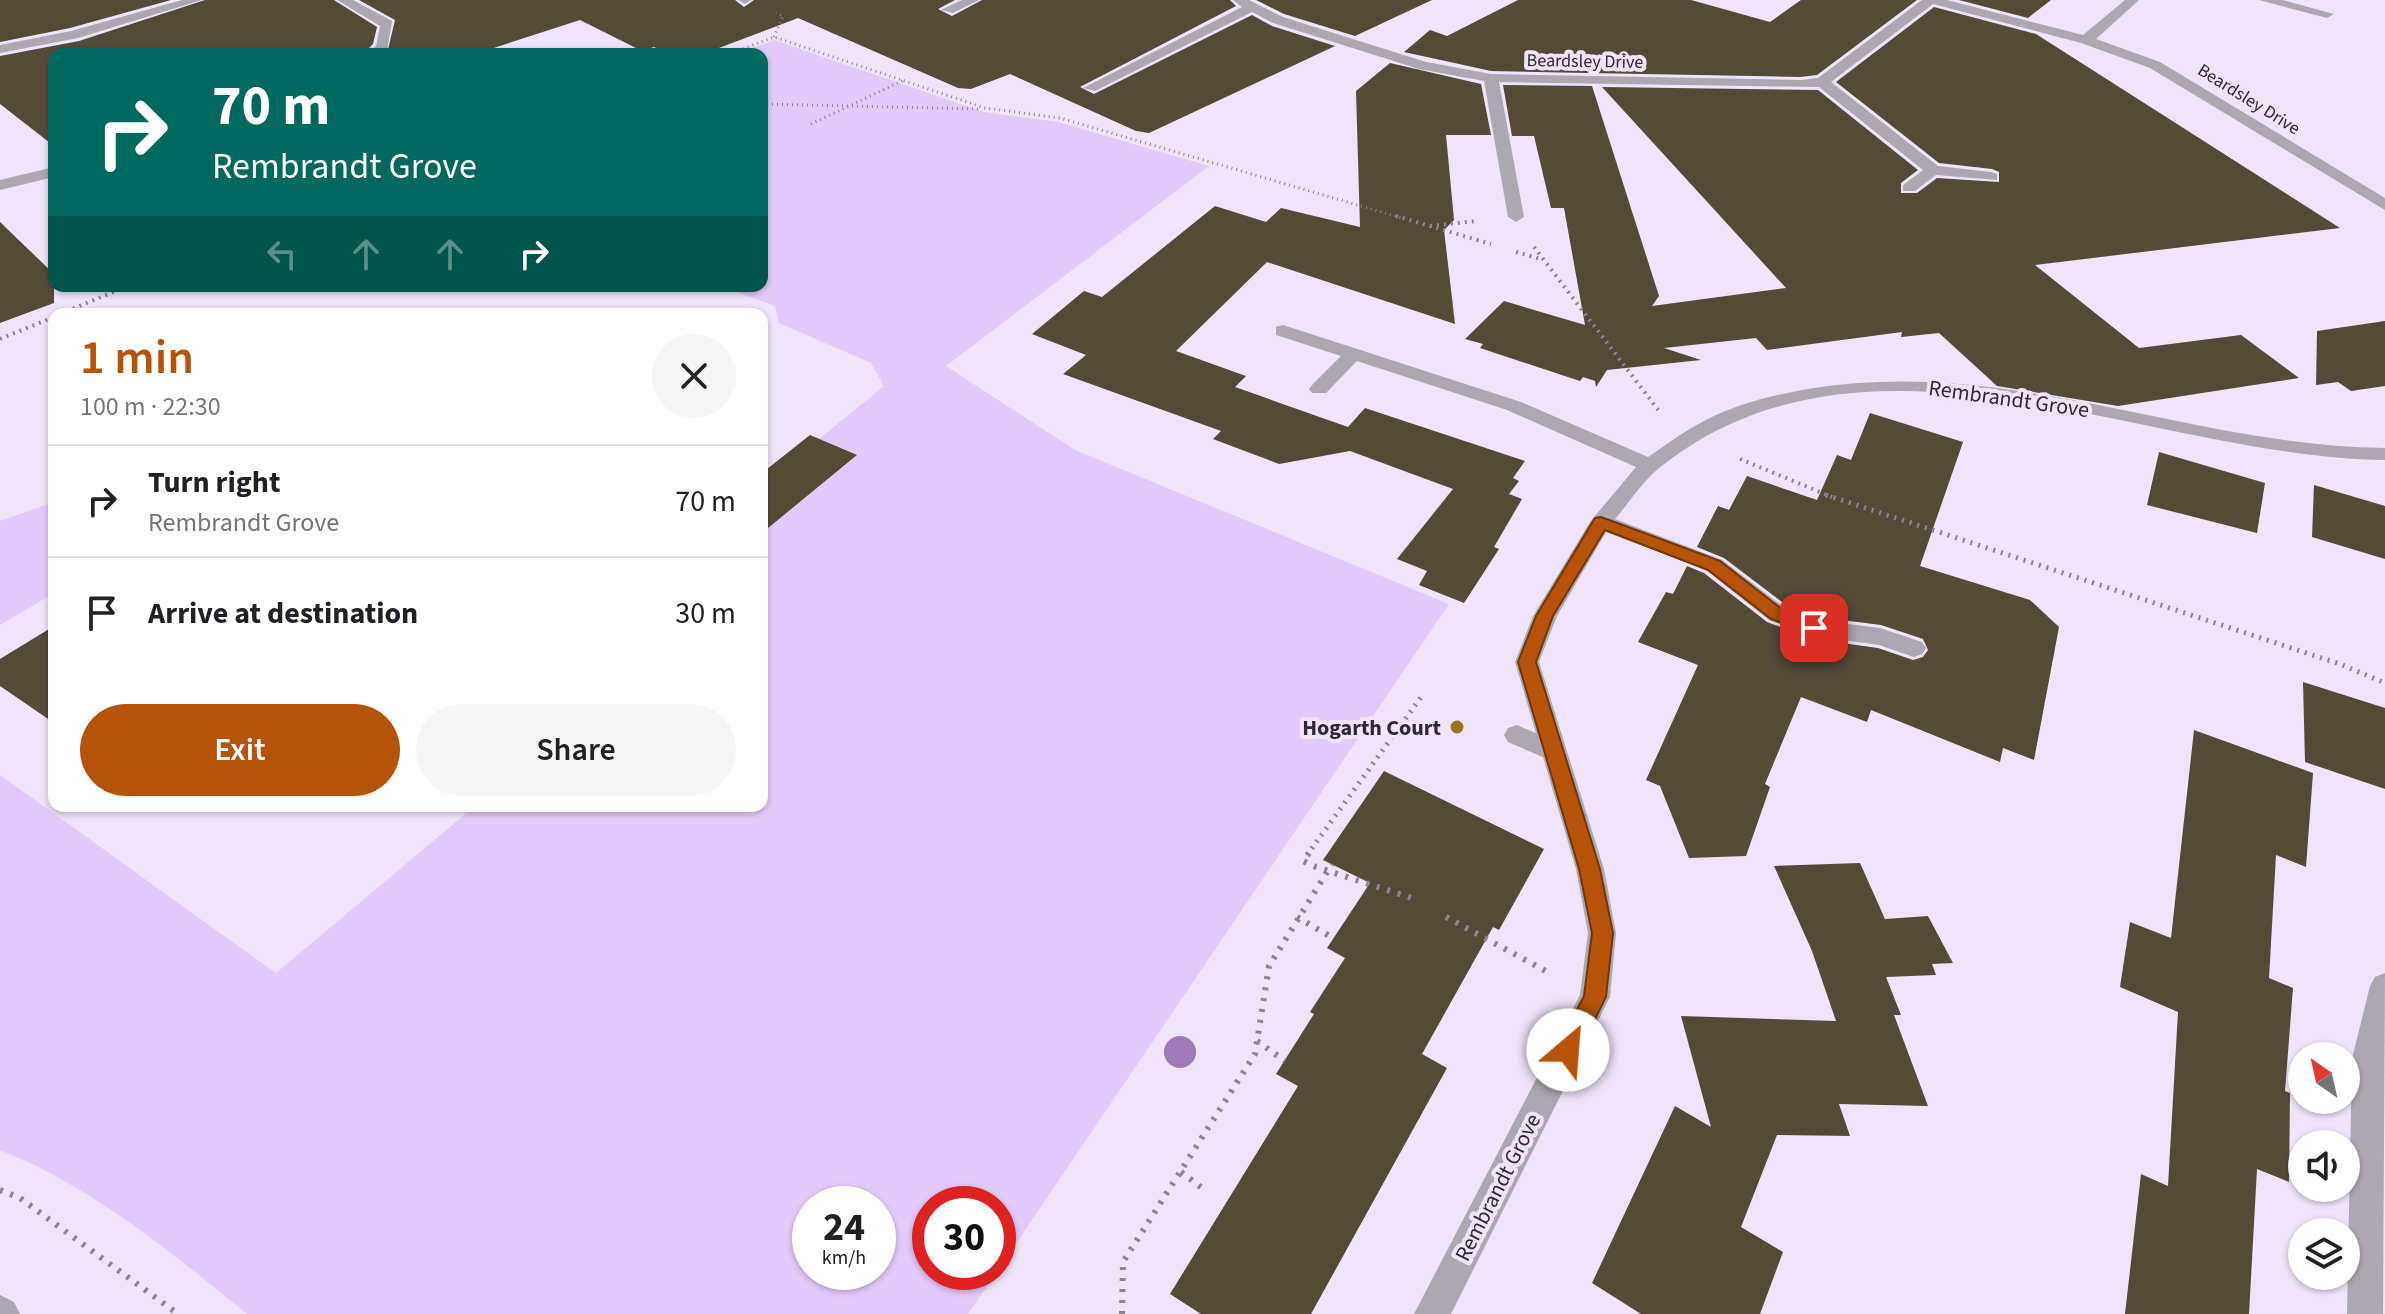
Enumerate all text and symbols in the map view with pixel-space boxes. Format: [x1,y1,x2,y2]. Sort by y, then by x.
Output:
street label: Beardsley Drive [1527,48,1644,75]
street label: Beardsley Drive [2193,58,2305,141]
text: 70 m [212,67,330,146]
icon: right [80,80,184,184]
text: Rembrandt Grove [212,141,477,192]
icon: left [260,232,304,276]
icon: ahead [344,232,388,276]
icon: ahead [428,232,472,276]
icon: right [512,232,556,276]
text: 1 min [80,324,194,392]
button: close [652,334,736,418]
street label: Rembrandt Grove [1926,372,2091,426]
text: 100 m · 22:30 [80,388,221,425]
text: Turn right [148,461,280,504]
icon: right [80,479,124,523]
text: 70 m [675,480,736,523]
text: Rembrandt Grove [148,504,339,541]
icon: arrive [80,591,124,635]
text: Arrive at destination [148,592,418,635]
text: 30 m [675,592,736,635]
pin [1780,594,1848,662]
icon: arrive [1792,606,1836,650]
button: Exit [80,704,400,796]
button: Share [416,704,736,796]
place label: Hogarth Court [1302,712,1442,744]
marker: Hogarth Court [1448,718,1466,736]
position arrow [1526,1008,1610,1092]
north arrow [2288,1042,2360,1114]
map controls [2288,1042,2360,1290]
street label: Rembrandt Grove [1447,1108,1549,1267]
button: sound [2288,1130,2360,1202]
speed limit sign: 30 [912,1186,1016,1290]
text: 24 [823,1199,865,1256]
button: layers [2288,1218,2360,1290]
text: km/h [822,1244,866,1272]

